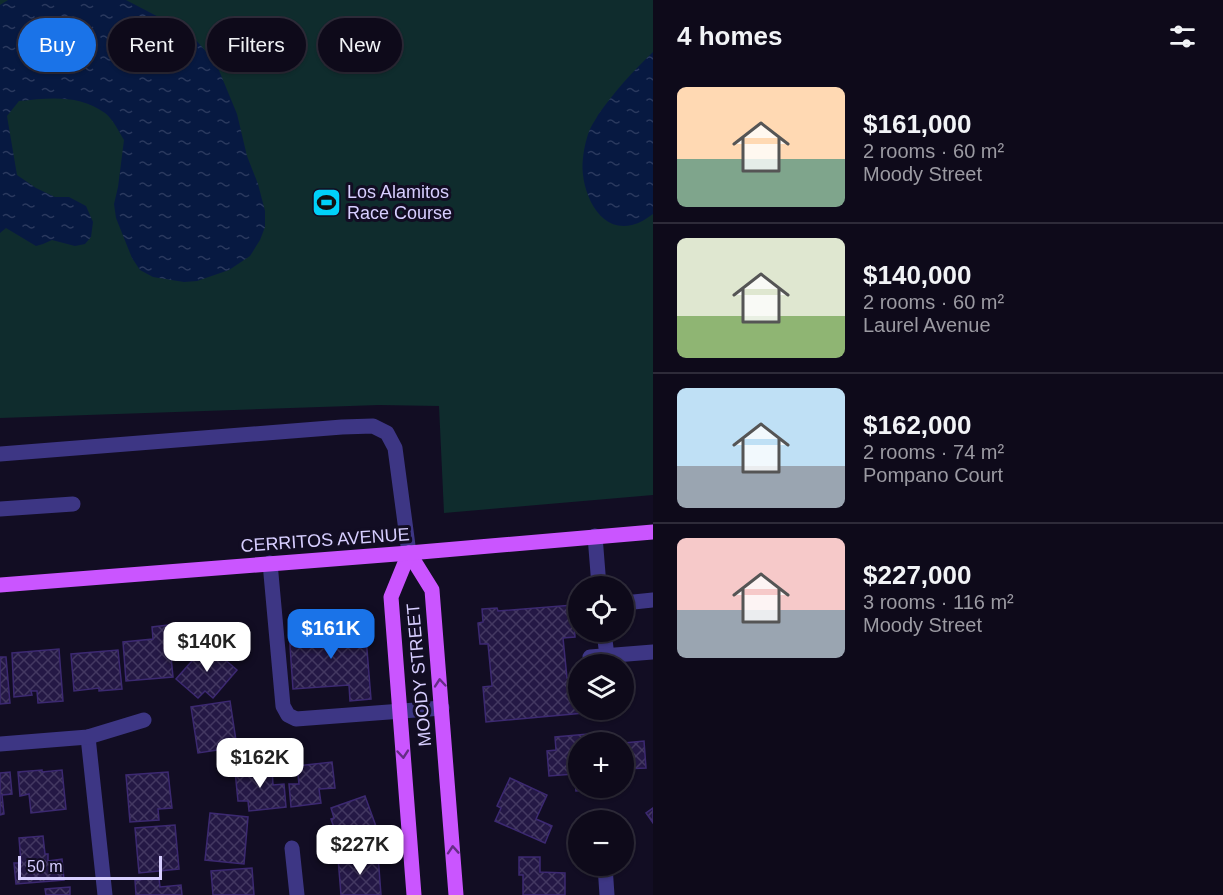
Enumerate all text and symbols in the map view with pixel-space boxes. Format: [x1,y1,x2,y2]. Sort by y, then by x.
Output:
chip: Buy [18,18,96,72]
chip: Rent [108,18,195,72]
chip: Filters [207,18,306,72]
chip: New [318,18,402,72]
icon: filters [1166,20,1199,53]
text: 4 homes [677,21,783,51]
text: $161,000 [863,109,971,139]
icon: home [725,111,797,183]
text: 2 rooms · 60 m² [863,140,1004,162]
text: Moody Street [863,163,982,185]
place label: Los Alamitos Race Course [347,182,452,223]
sports icon: Los Alamitos Race Course [310,186,342,218]
text: $140,000 [863,260,971,290]
icon: home [725,262,797,334]
text: 2 rooms · 60 m² [863,291,1004,313]
text: Laurel Avenue [863,314,991,336]
text: $162,000 [863,410,971,440]
icon: home [725,412,797,484]
text: 2 rooms · 74 m² [863,441,1004,463]
text: Pompano Court [863,464,1003,486]
street label: CERRITOS AVENUE [240,524,410,556]
text: $227,000 [863,560,971,590]
icon: home [725,562,797,634]
map controls [568,576,634,876]
button: locate [568,576,634,642]
text: 3 rooms · 116 m² [863,591,1014,613]
street label: MOODY STREET [403,603,435,747]
pin: $161K [289,609,373,660]
text: Moody Street [863,614,982,636]
text: $161K [302,617,360,639]
pin: $140K [165,622,249,673]
text: $140K [178,630,236,652]
button: layers [568,654,634,720]
one-way arrow [434,679,447,688]
button: + [568,732,634,798]
pin: $162K [218,738,302,789]
text: $162K [231,746,289,768]
one-way arrow [396,750,409,759]
button: − [568,810,634,876]
pin: $227K [318,825,402,876]
text: $227K [331,833,389,855]
one-way arrow [446,845,459,854]
scale bar [18,853,162,880]
text: 50 m [27,858,63,875]

